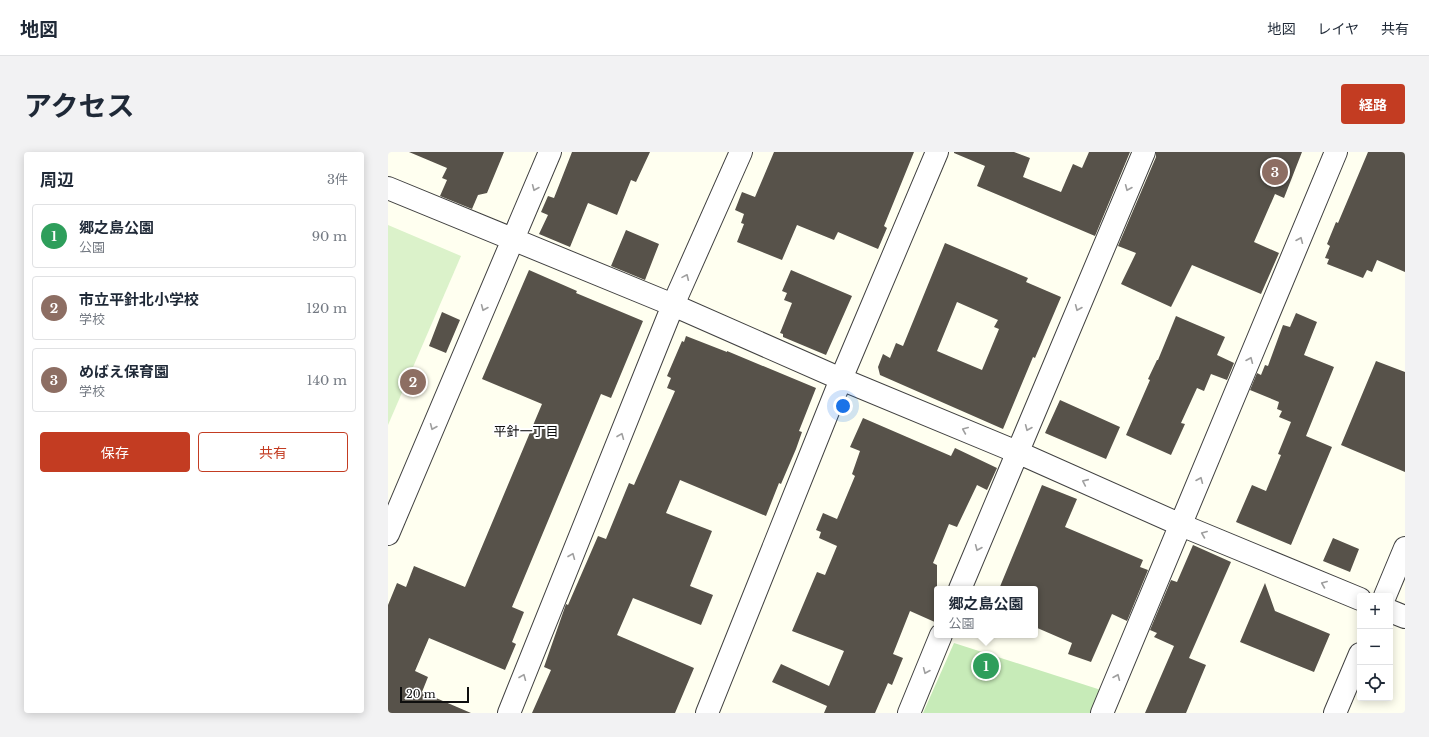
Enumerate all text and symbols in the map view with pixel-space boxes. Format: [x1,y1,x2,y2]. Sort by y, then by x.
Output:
text: 地図 [20,18,58,41]
text: 地図 [1267,20,1295,38]
text: レイヤ [1317,20,1359,38]
text: 共有 [1381,20,1409,38]
button: 経路 [1341,84,1405,124]
text: アクセス [24,89,135,124]
pin: 3 [1262,157,1288,187]
text: 周辺 [40,170,74,191]
text: 3件 [327,171,348,188]
one-way arrow [531,184,539,191]
one-way arrow [1125,184,1133,191]
text: 郷之島公園 [79,218,154,237]
text: 1 [51,228,57,245]
text: 90 m [312,228,347,245]
one-way arrow [1295,236,1303,243]
text: 公園 [79,239,105,256]
one-way arrow [681,273,689,281]
text: 市立平針北小学校 [79,290,199,309]
text: 2 [50,300,58,317]
text: 120 m [306,300,347,317]
one-way arrow [481,303,489,311]
one-way arrow [1075,303,1083,311]
text: 学校 [79,311,105,328]
one-way arrow [1245,356,1253,364]
text: めばえ保育園 [79,362,169,381]
pin: 2 [400,367,426,397]
text: 3 [50,372,58,389]
text: 140 m [307,372,347,389]
text: 学校 [79,383,105,400]
your location [833,396,853,416]
one-way arrow [430,423,438,431]
district label: 平針一丁目 [493,423,559,440]
one-way arrow [1024,424,1032,431]
one-way arrow [962,427,969,435]
button: 保存 [40,432,190,472]
button: 共有 [198,432,348,472]
one-way arrow [616,432,624,439]
one-way arrow [1195,476,1203,484]
one-way arrow [1081,479,1089,487]
one-way arrow [1200,531,1207,539]
one-way arrow [974,544,982,551]
one-way arrow [567,553,575,560]
one-way arrow [1320,581,1328,589]
popup [934,586,1038,638]
map controls [1357,593,1393,701]
button: + [1357,593,1393,629]
text: 郷之島公園 [948,594,1024,613]
text: 公園 [948,615,975,632]
button: − [1357,629,1393,665]
pin: 1 [973,651,999,681]
button: locate [1357,665,1393,701]
one-way arrow [923,667,931,674]
one-way arrow [519,673,527,680]
one-way arrow [1113,674,1121,681]
scale bar [400,685,469,704]
text: 20 m [406,687,436,701]

